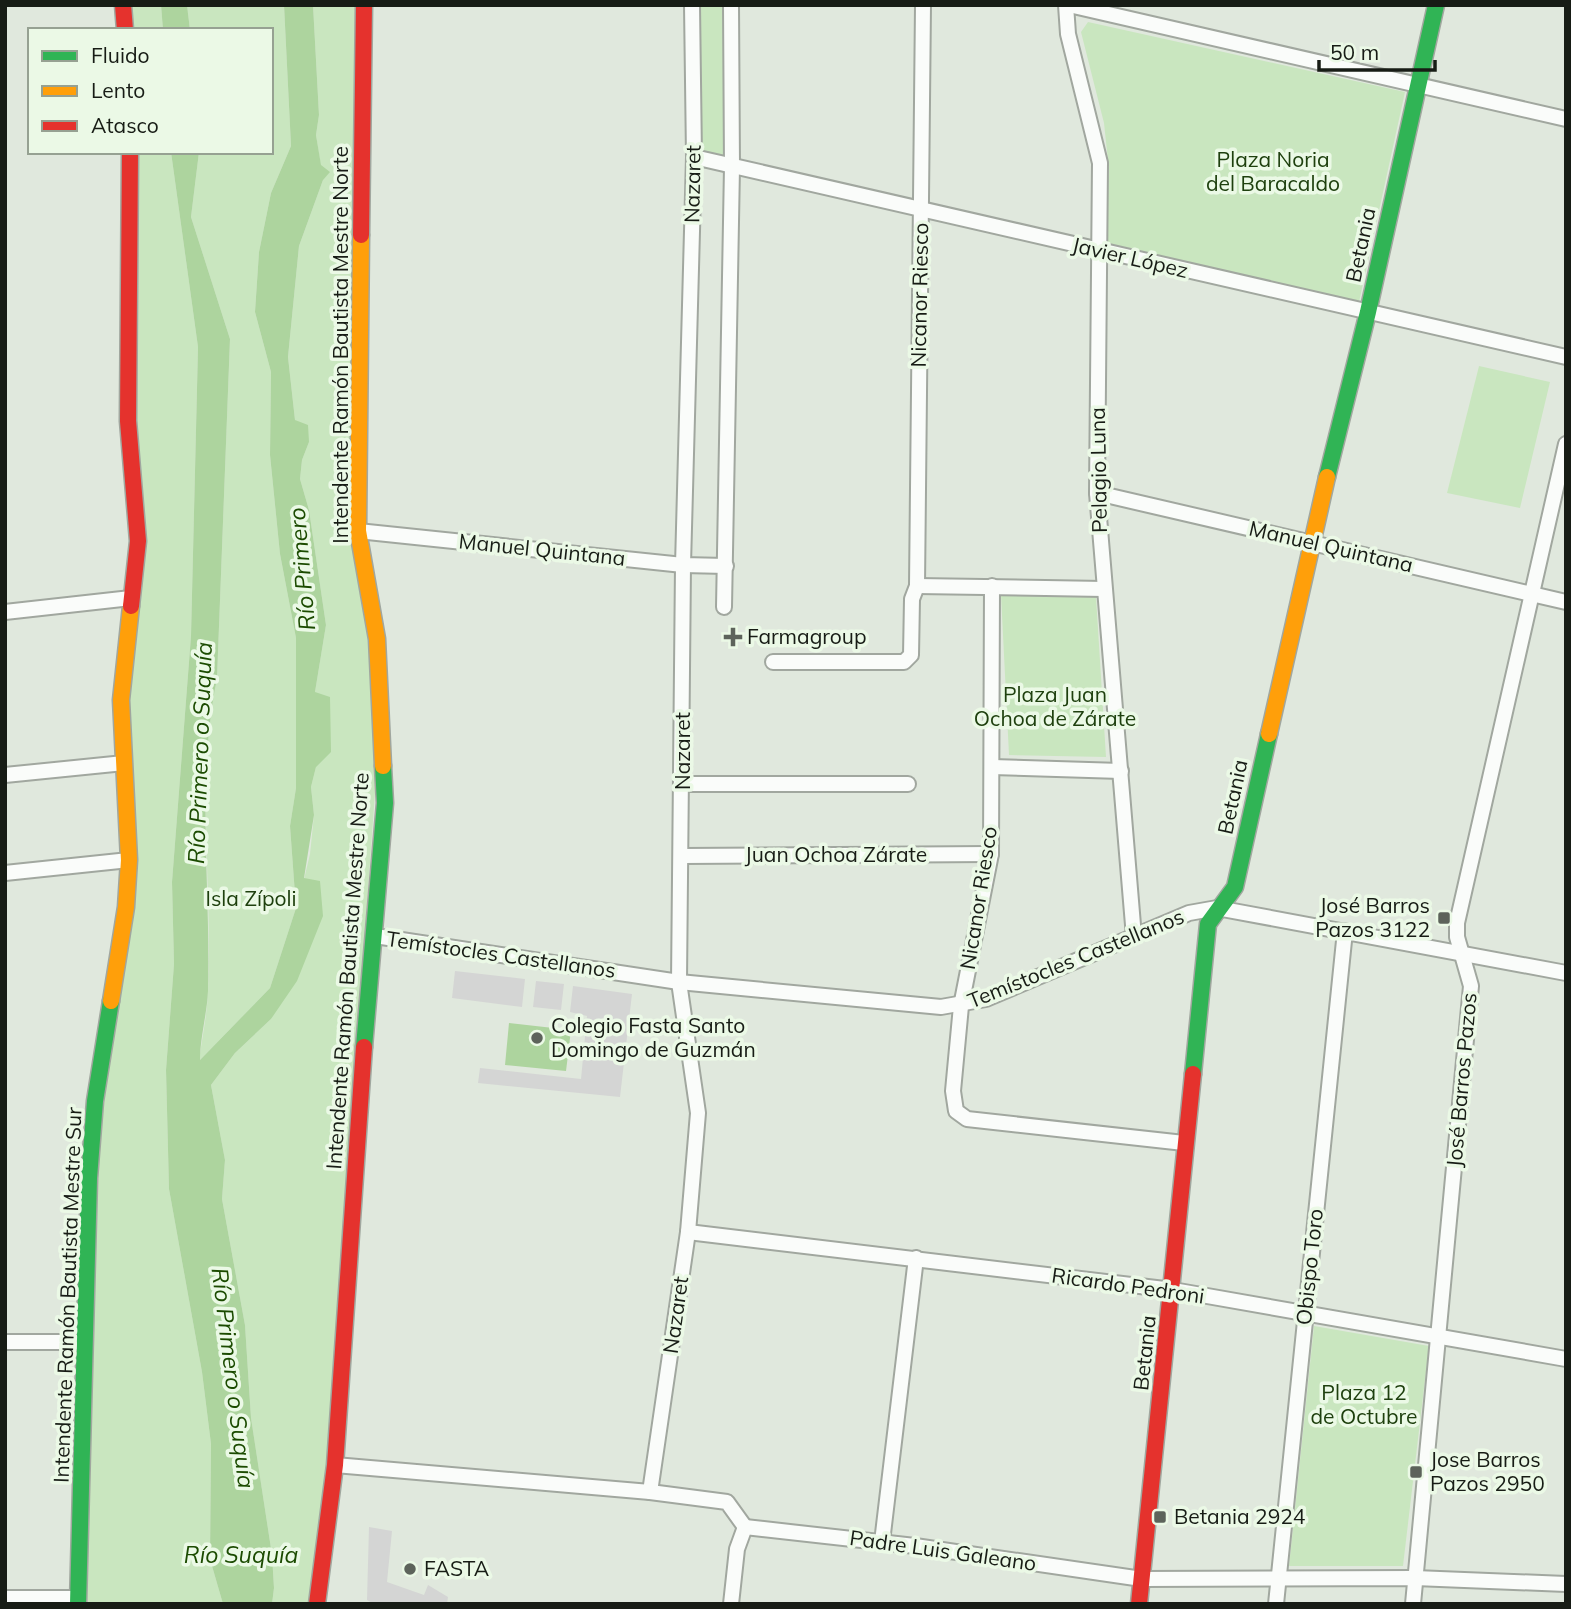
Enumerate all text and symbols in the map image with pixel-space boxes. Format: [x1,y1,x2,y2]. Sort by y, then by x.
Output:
legend [28,28,273,154]
scale bar [1319,28,1434,72]
text: 50 m [1330,39,1379,65]
text: Fluido [91,42,150,68]
text: Lento [91,77,145,103]
text: Atasco [91,112,159,138]
street label: Nazaret [678,145,706,223]
street label: Intendente Ramón Bautista Mestre Norte [327,146,353,544]
park label: Plaza Noria del Baracaldo [1206,146,1340,196]
street label: Betania [1339,205,1381,284]
street label: Nicanor Riesco [905,222,933,367]
street label: Javier López [1070,231,1191,283]
street label: Pelagio Luna [1084,407,1112,533]
water label: Río Primero [282,506,321,632]
street label: Manuel Quintana [1247,515,1416,578]
street label: Manuel Quintana [457,527,627,571]
place label: Farmagroup [747,623,867,649]
marker: Farmagroup [725,629,741,645]
water label: Río Primero o Suquía [181,641,218,865]
park label: Plaza Juan Ochoa de Zárate [974,681,1136,731]
street label: Nazaret [669,712,695,790]
street label: Betania [1211,757,1253,836]
street label: Intendente Ramón Bautista Mestre Norte [320,772,374,1170]
street label: Nicanor Riesco [954,824,1002,971]
street label: Juan Ochoa Zárate [745,841,927,867]
park label: Isla Zípoli [205,885,297,911]
place label: José Barros Pazos 3122 [1315,892,1430,942]
street label: Temístocles Castellanos [964,903,1188,1013]
marker: José Barros Pazos 3122 [1436,910,1452,926]
street label: Temístocles Castellanos [385,925,617,983]
street label: José Barros Pazos [1440,992,1482,1168]
place label: Colegio Fasta Santo Domingo de Guzmán [551,1012,756,1062]
marker: Colegio Fasta Santo Domingo de Guzmán [529,1030,545,1046]
street label: Intendente Ramón Bautista Mestre Sur [47,1106,87,1483]
street label: Obispo Toro [1290,1207,1328,1326]
street label: Ricardo Pedroni [1050,1261,1206,1309]
water label: Río Primero o Suquía [206,1266,261,1490]
street label: Nazaret [657,1274,693,1355]
street label: Betania [1127,1314,1161,1392]
park label: Plaza 12 de Octubre [1310,1379,1418,1429]
place label: Jose Barros Pazos 2950 [1430,1446,1545,1496]
marker: Jose Barros Pazos 2950 [1408,1464,1424,1480]
place label: Betania 2924 [1174,1503,1306,1529]
marker: Betania 2924 [1152,1509,1168,1525]
street label: Padre Luis Galeano [848,1524,1038,1576]
water label: Río Suquía [184,1540,298,1569]
place label: FASTA [424,1555,490,1581]
marker: FASTA [402,1561,418,1577]

